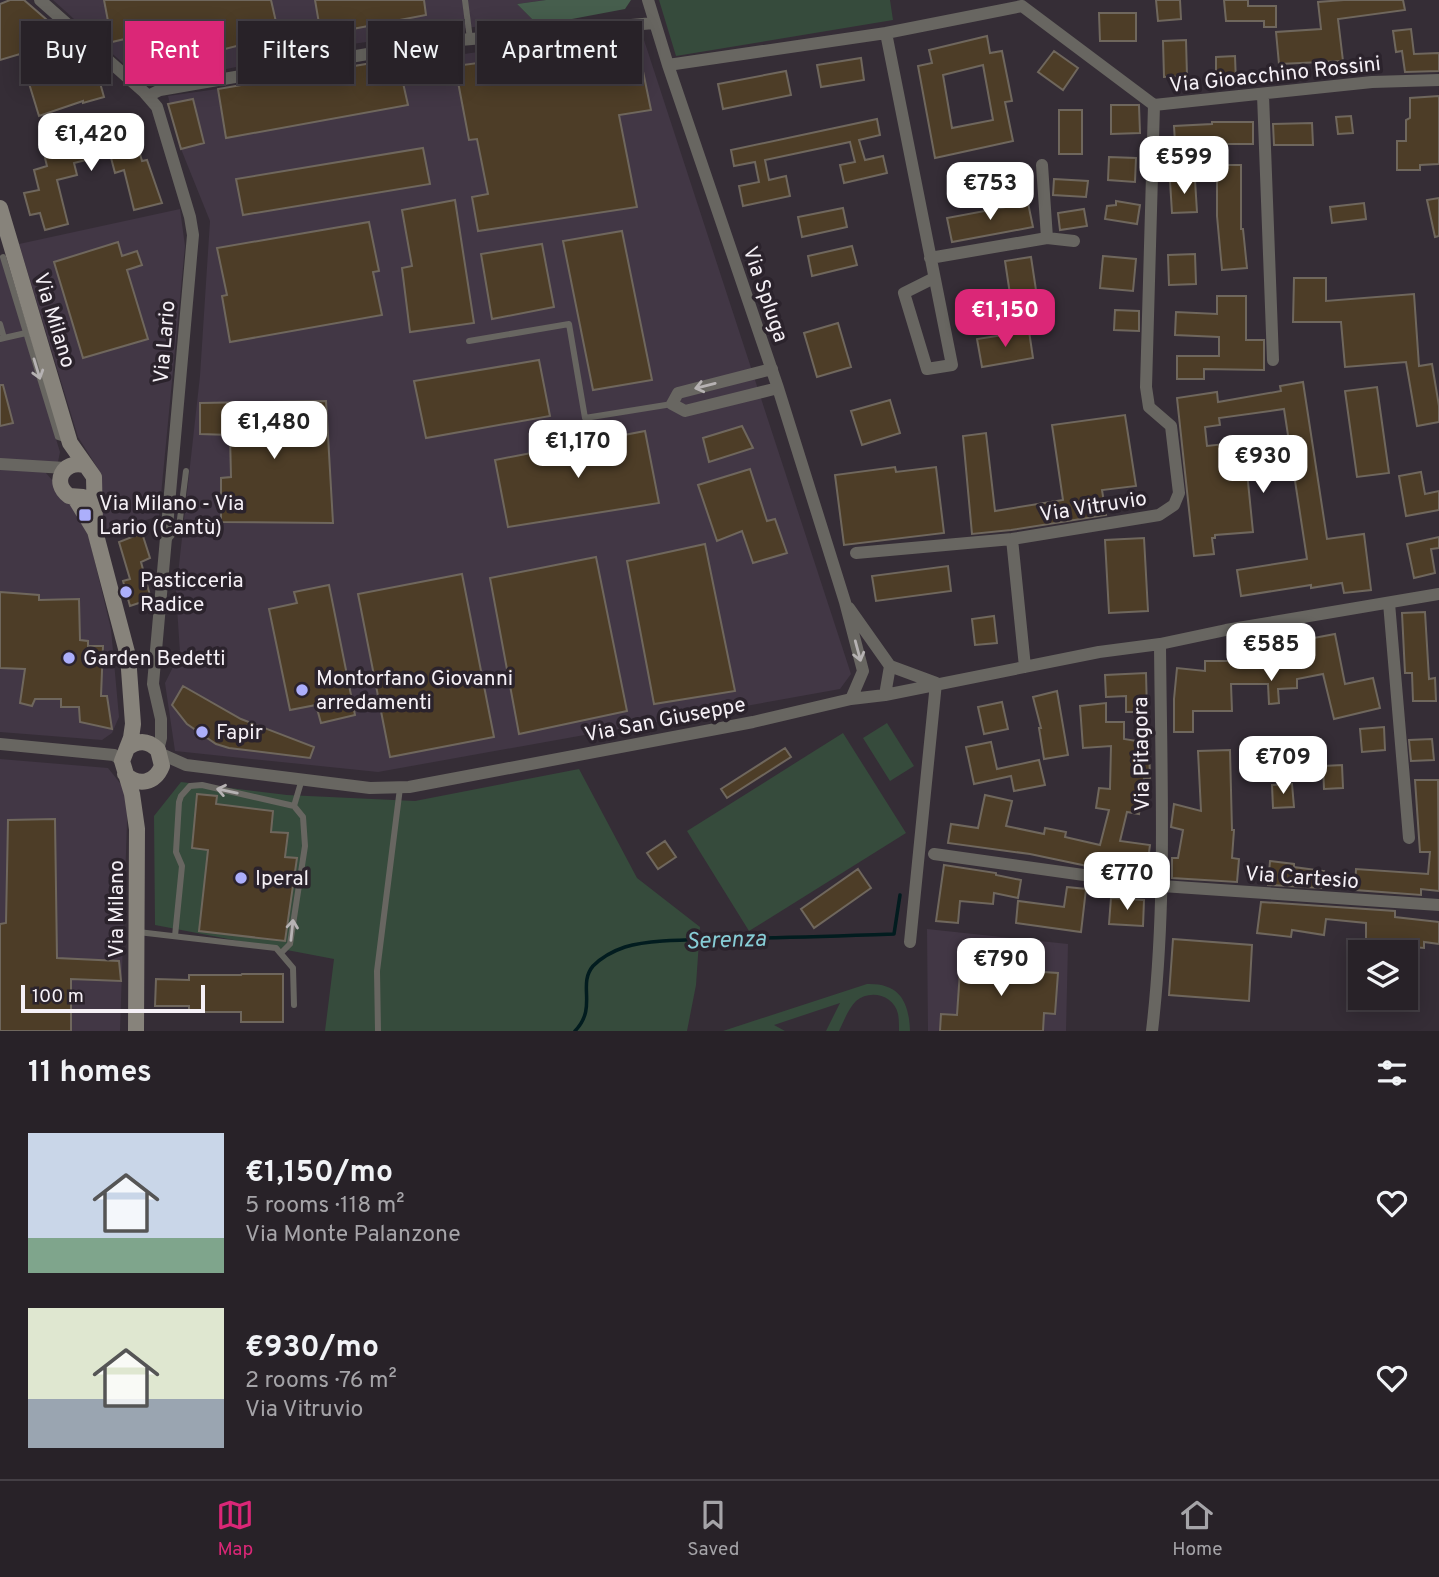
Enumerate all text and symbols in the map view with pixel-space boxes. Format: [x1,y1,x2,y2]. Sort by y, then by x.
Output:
chip: Buy [21,21,111,84]
chip: Rent [125,21,224,84]
chip: Filters [238,21,354,84]
chip: New [368,21,463,84]
chip: Apartment [477,21,642,84]
street label: Via Gioacchino Rossini [1168,51,1382,100]
pin: €1,420 [34,114,148,173]
text: €1,420 [54,121,128,150]
pin: €599 [1143,136,1225,196]
text: €599 [1156,144,1212,173]
pin: €753 [949,162,1031,222]
text: €753 [963,170,1017,199]
street label: Via Spluga [736,243,794,346]
street label: Via Milano [26,270,81,371]
pin: €1,150 [948,290,1062,349]
text: €1,150 [971,297,1039,326]
street label: Via Lario [148,300,183,385]
one-way arrow [31,358,44,380]
one-way arrow [694,380,717,393]
pin: €1,480 [217,402,331,461]
text: €1,480 [237,409,311,438]
pin: €1,170 [521,420,635,480]
text: €1,170 [545,428,611,457]
pin: €930 [1222,435,1304,495]
text: €930 [1234,443,1292,472]
street label: Via Vitruvio [1038,486,1149,529]
place label: Via Milano - Via Lario (Cantù) [99,491,244,542]
marker: Via Milano - Via Lario (Cantù) [77,507,93,523]
place label: Pasticceria Radice [140,568,244,619]
marker: Pasticceria Radice [118,584,134,600]
pin: €585 [1230,624,1312,683]
text: €585 [1242,631,1300,660]
one-way arrow [852,640,865,662]
place label: Garden Bedetti [83,646,226,673]
marker: Garden Bedetti [61,650,77,666]
place label: Montorfano Giovanni arredamenti [316,666,513,717]
marker: Montorfano Giovanni arredamenti [294,682,310,698]
street label: Via San Giuseppe [582,692,748,749]
street label: Via Pitagora [1128,696,1157,812]
place label: Fapir [216,720,263,747]
marker: Fapir [194,724,210,740]
pin: €709 [1242,736,1324,796]
text: €709 [1255,744,1311,773]
one-way arrow [216,783,239,797]
pin: €770 [1086,852,1168,912]
street label: Via Milano [104,860,131,958]
text: €770 [1100,860,1154,889]
street label: Via Cartesio [1244,861,1360,896]
place label: Iperal [255,866,309,893]
marker: Iperal [233,870,249,886]
one-way arrow [286,919,299,942]
water label: Serenza [685,926,767,957]
pin: €790 [960,939,1042,998]
map controls [1348,940,1418,1010]
button: layers [1348,940,1418,1010]
text: €790 [973,946,1029,975]
scale bar [21,982,205,1014]
text: 100 m [32,985,84,1009]
icon: filters [1373,1054,1411,1092]
text: 11 homes [28,1055,152,1092]
text: €1,150/mo [245,1155,393,1192]
icon: home [84,1161,168,1245]
icon: heart [1373,1184,1411,1222]
text: 5 rooms · 118 m² [245,1192,404,1221]
text: Via Monte Palanzone [245,1221,461,1250]
text: €930/mo [245,1330,379,1367]
icon: home [84,1336,168,1420]
icon: heart [1373,1359,1411,1397]
text: 2 rooms · 76 m² [245,1367,397,1396]
text: Via Vitruvio [245,1396,363,1425]
tab: Map [216,1496,254,1562]
tab: Saved [687,1496,739,1562]
tab: Home [1172,1496,1223,1562]

